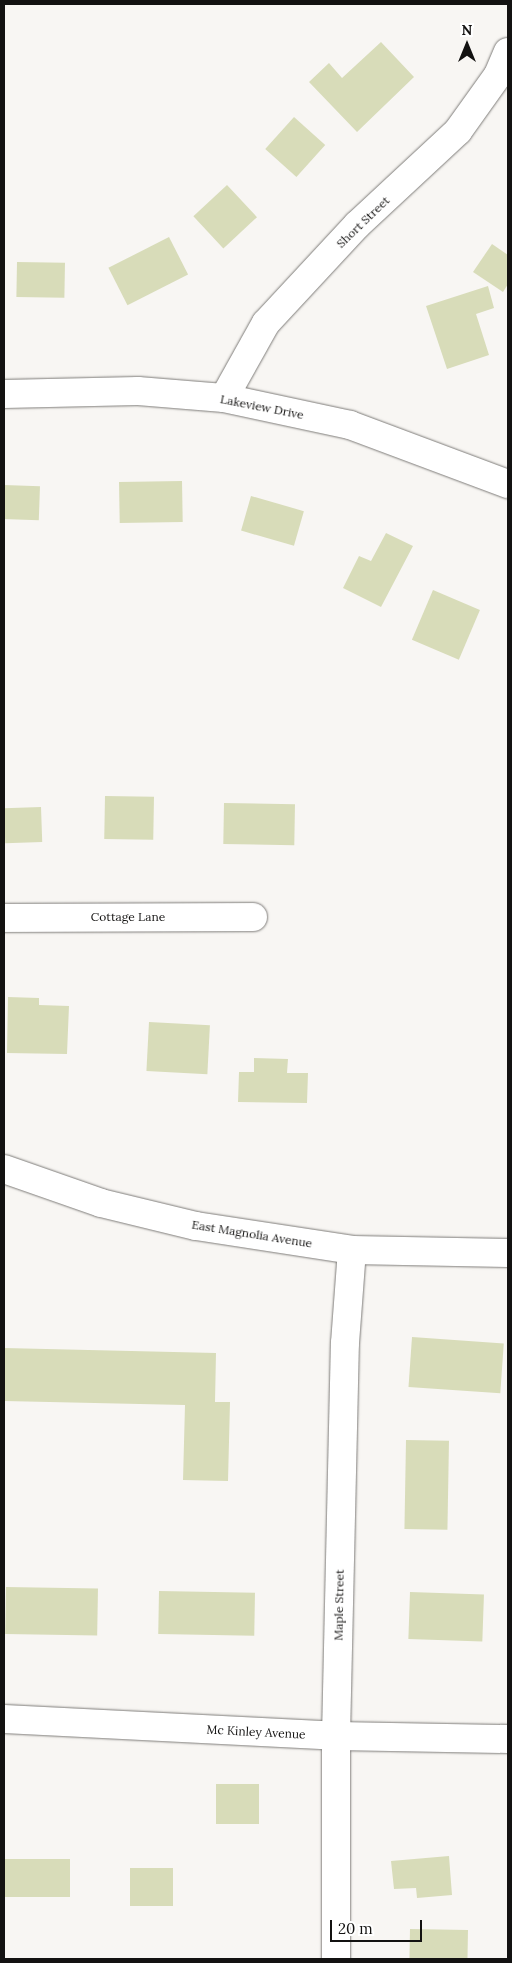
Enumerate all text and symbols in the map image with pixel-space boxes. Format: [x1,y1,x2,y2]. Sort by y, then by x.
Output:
north arrow [442,20,492,70]
text: N [462,21,472,39]
street label: Short Street [334,193,392,251]
street label: Lakeview Drive [219,392,305,422]
street label: Cottage Lane [91,910,165,924]
street label: East Magnolia Avenue [191,1217,313,1251]
street label: Maple Street [331,1569,347,1641]
street label: Mc Kinley Avenue [206,1722,306,1742]
scale bar [332,1910,424,1942]
text: 20 m [338,1919,373,1938]

